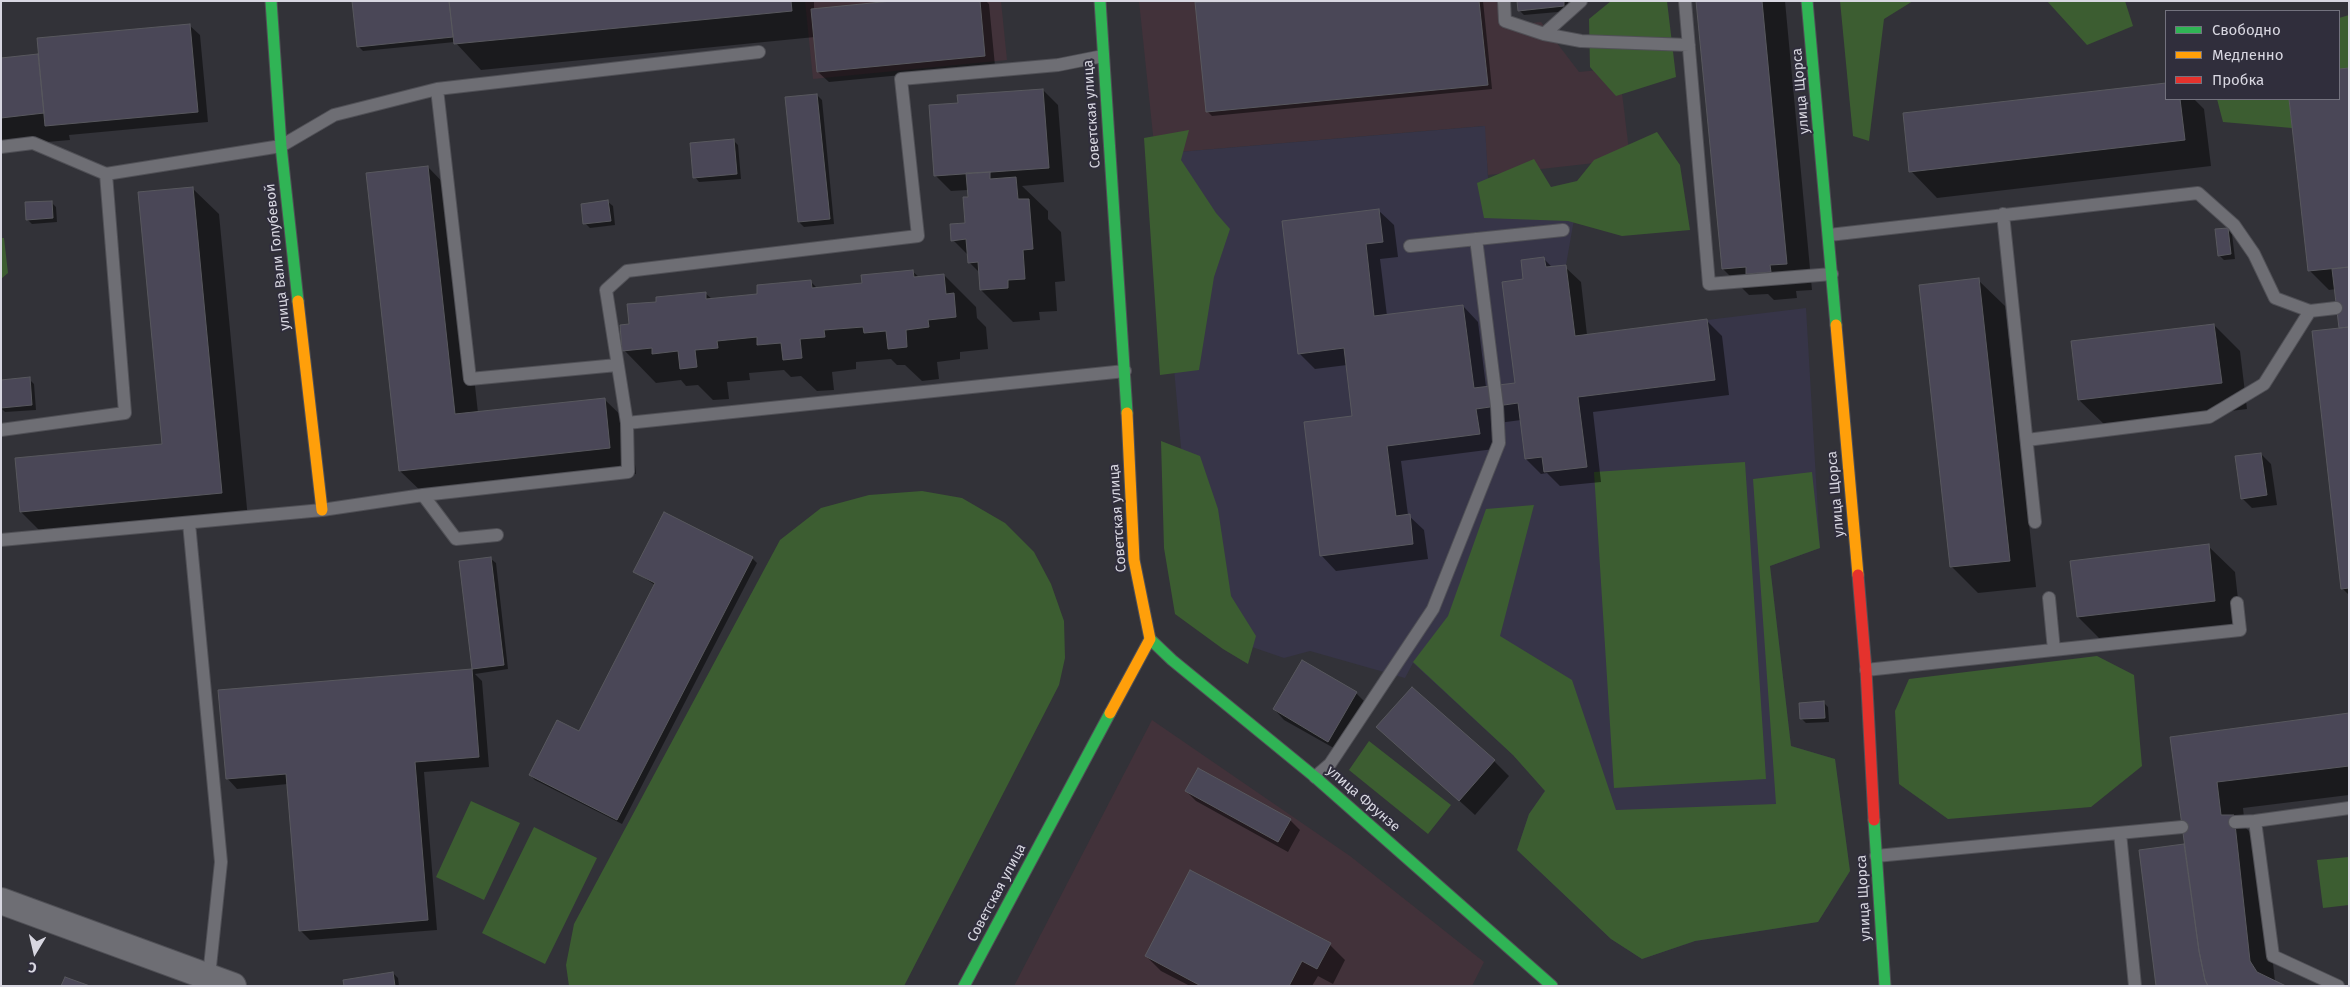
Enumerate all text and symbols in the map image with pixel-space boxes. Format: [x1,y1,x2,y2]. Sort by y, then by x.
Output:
legend [2165,10,2340,100]
text: Свободно [2212,21,2281,39]
text: Медленно [2212,46,2284,64]
street label: улица Щорса [1789,47,1813,135]
street label: Советская улица [1080,59,1104,169]
text: Пробка [2212,71,2264,89]
street label: улица Вали Голубевой [262,183,294,331]
street label: улица Щорса [1824,450,1848,538]
street label: Советская улица [1106,463,1130,573]
street label: улица Фрунзе [1323,762,1403,836]
street label: Советская улица [964,841,1030,945]
street label: улица Щорса [1853,854,1875,942]
north arrow [10,927,60,977]
text: С [27,958,38,976]

